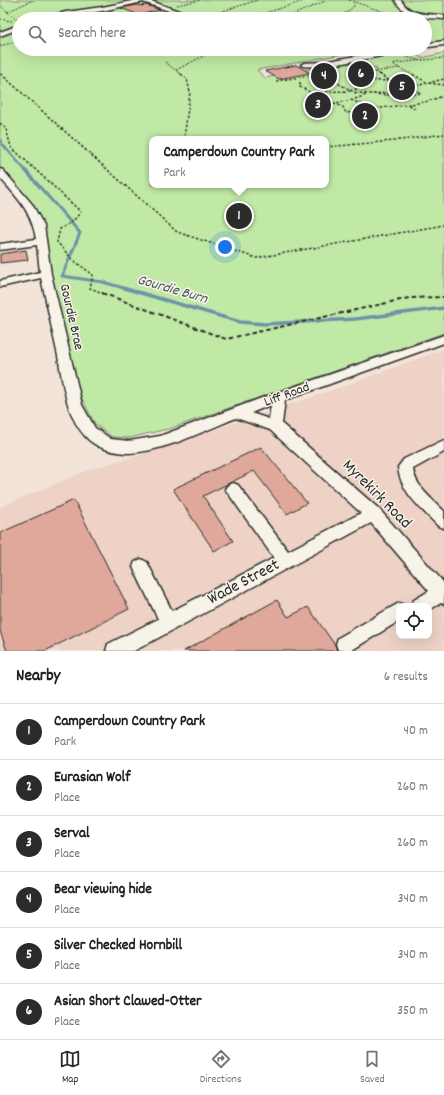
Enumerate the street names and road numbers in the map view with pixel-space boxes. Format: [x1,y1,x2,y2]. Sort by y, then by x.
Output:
street label: Gourdie Brae [54,282,88,352]
street label: Liff Road [261,378,313,412]
street label: Myrekirk Road [336,455,416,535]
street label: Wade Street [204,554,284,612]

